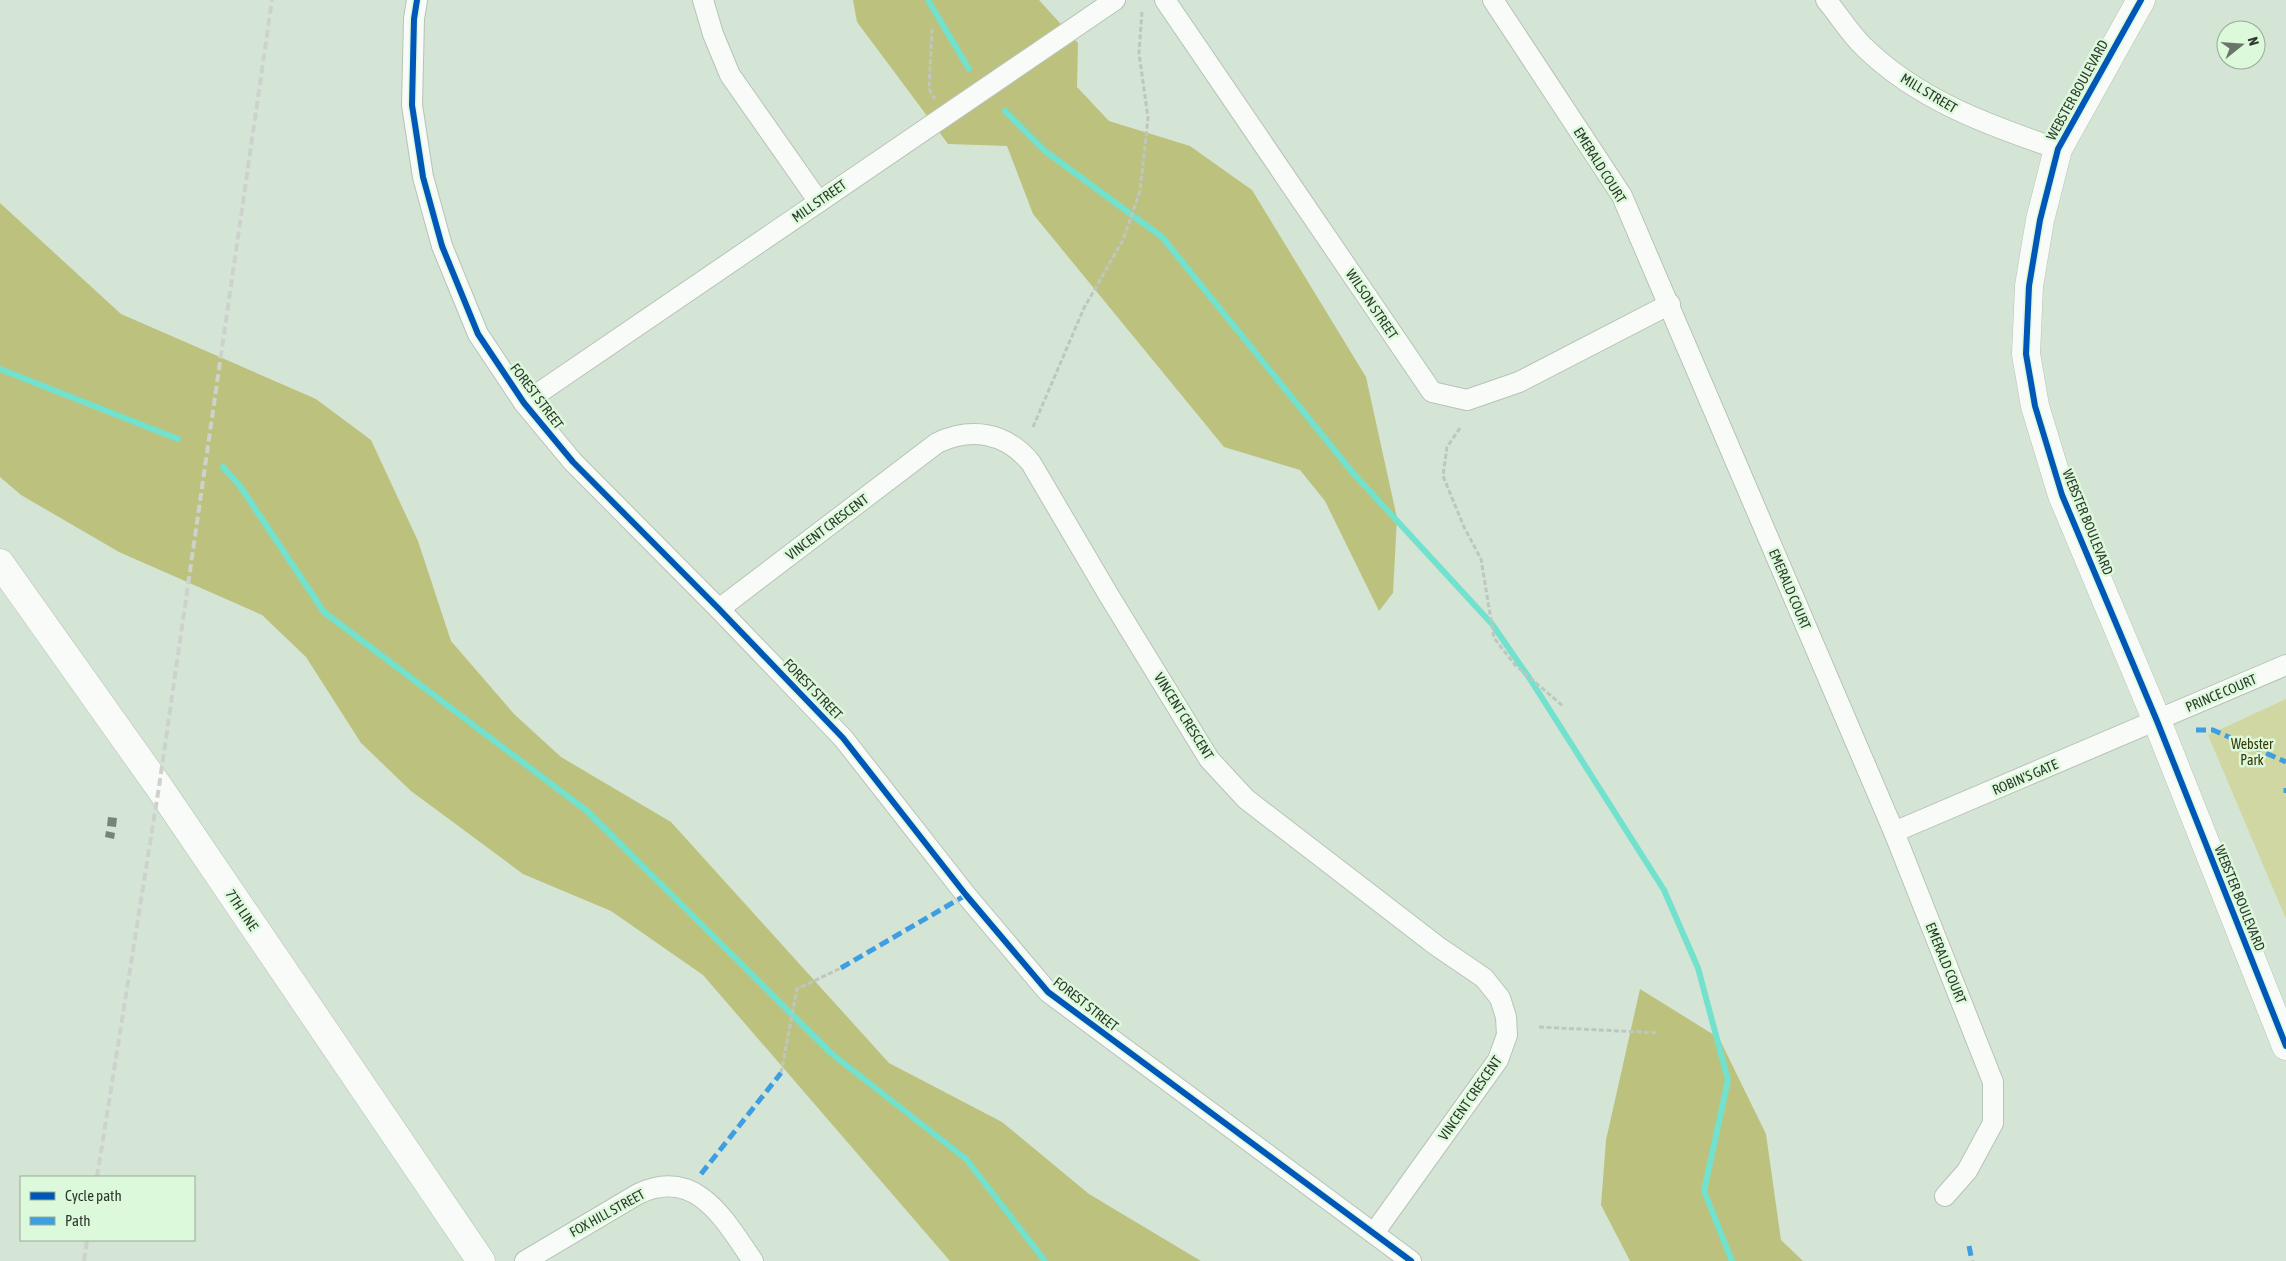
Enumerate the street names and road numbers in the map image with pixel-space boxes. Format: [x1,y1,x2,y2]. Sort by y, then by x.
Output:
street label: WEBSTER BOULEVARD [2043,37,2111,143]
street label: MILL STREET [1898,70,1960,116]
street label: EMERALD COURT [1570,124,1630,206]
street label: MILL STREET [789,176,849,226]
street label: WILSON STREET [1343,266,1401,342]
street label: FOREST STREET [507,360,567,432]
street label: WEBSTER BOULEVARD [2060,467,2117,577]
street label: VINCENT CRESCENT [783,491,871,563]
street label: EMERALD COURT [1766,546,1814,632]
street label: FOREST STREET [780,655,846,723]
street label: VINCENT CRESCENT [1151,670,1217,762]
street label: PRINCE COURT [2183,671,2259,715]
street label: ROBIN'S GATE [1990,756,2060,798]
street label: WEBSTER BOULEVARD [2212,843,2269,953]
street label: 7TH LINE [223,886,262,934]
street label: EMERALD COURT [1922,920,1970,1006]
street label: FOREST STREET [1050,974,1122,1034]
street label: VINCENT CRESCENT [1435,1053,1505,1143]
street label: FOX HILL STREET [567,1186,647,1240]

